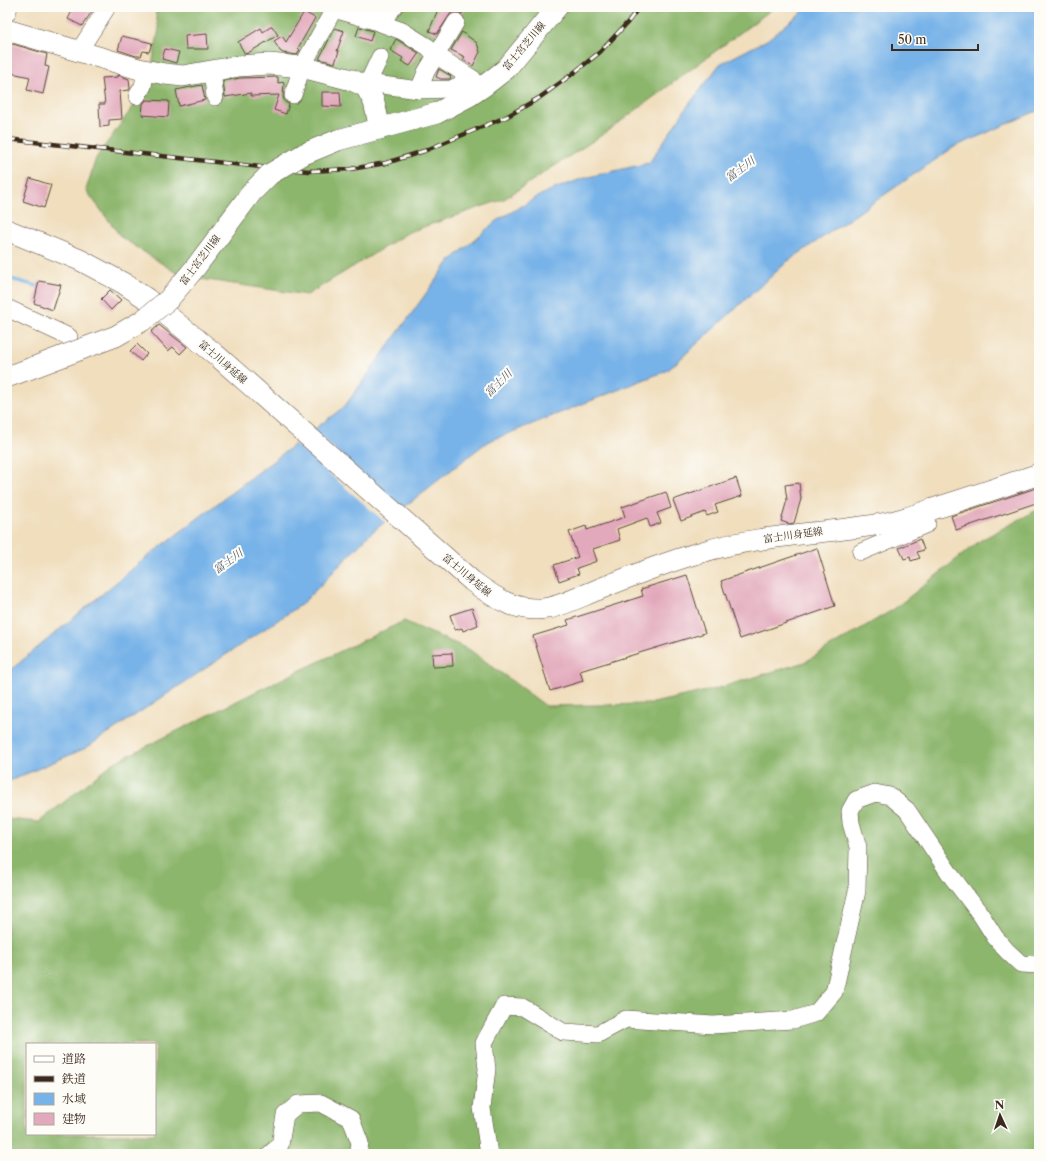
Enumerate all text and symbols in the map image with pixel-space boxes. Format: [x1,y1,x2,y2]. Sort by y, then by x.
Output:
street label: 富士宮芝川線 [500,19,548,73]
scale bar [892,26,978,52]
text: 50 m [898,32,927,47]
water label: 富士川 [723,153,758,185]
street label: 富士宮芝川線 [177,232,223,288]
street label: 富士川身延線 [196,337,250,387]
water label: 富士川 [481,366,515,400]
street label: 富士川身延線 [762,524,824,546]
water label: 富士川 [211,545,246,576]
street label: 富士川身延線 [440,551,494,599]
legend [26,1043,156,1135]
text: 道路 [62,1051,86,1066]
text: 鉄道 [61,1071,86,1086]
text: 水域 [62,1091,86,1106]
north arrow [980,1095,1020,1135]
text: N [994,1098,1005,1112]
text: 建物 [62,1111,86,1126]

